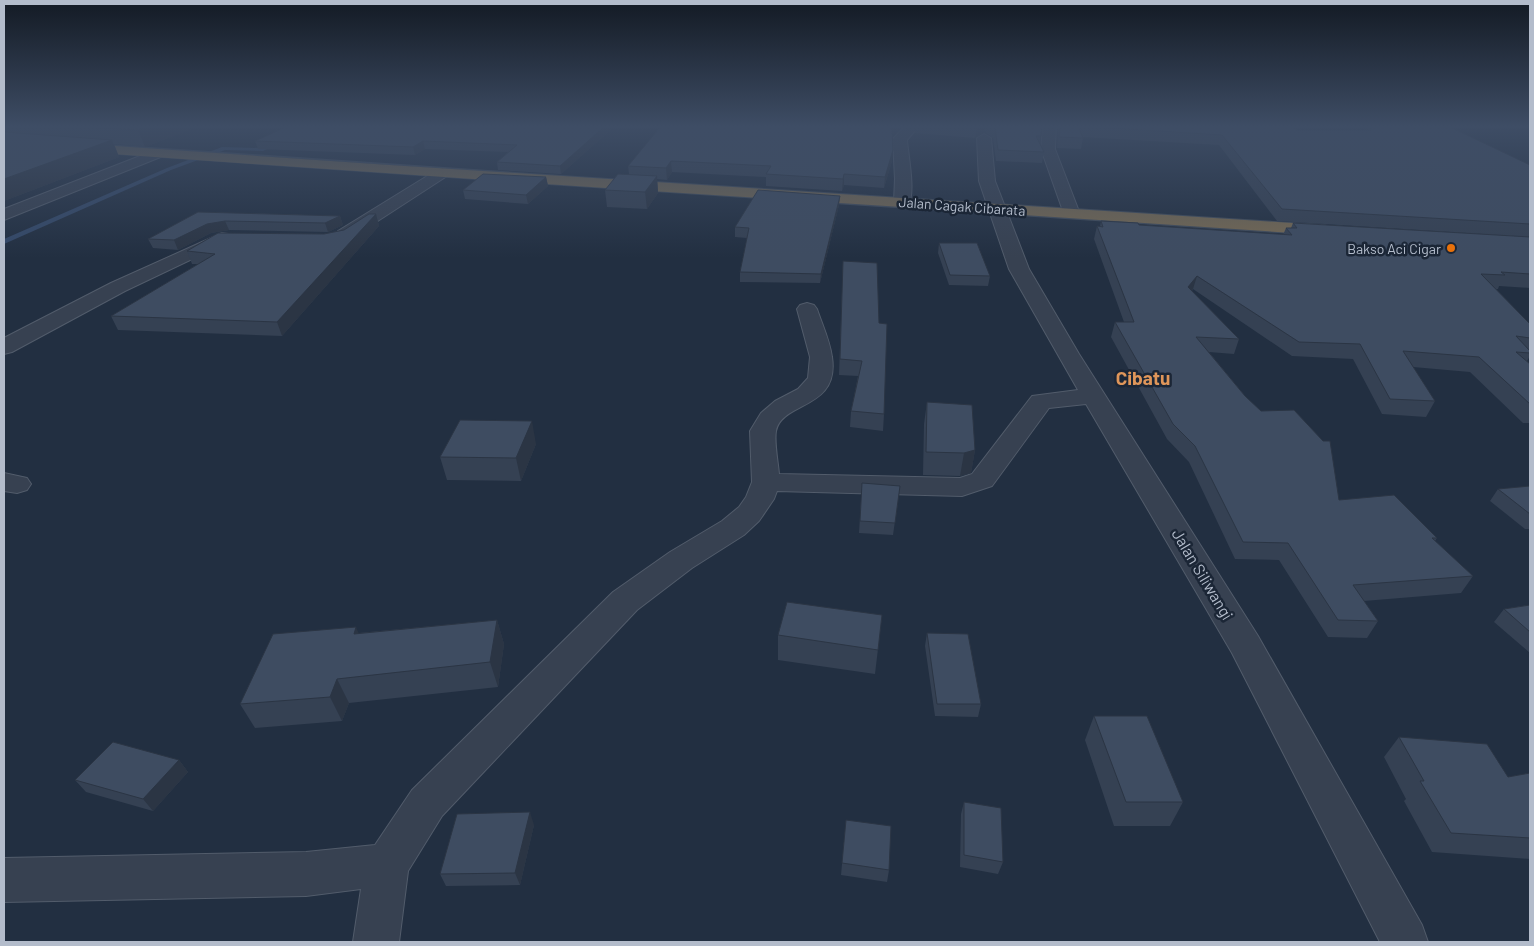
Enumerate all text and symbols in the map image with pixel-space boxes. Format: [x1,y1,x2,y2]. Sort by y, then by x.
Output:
street label: Jalan Cagak Cibarata [898,193,1026,219]
place label: Bakso Aci Cigar [1347,240,1441,257]
marker: Bakso Aci Cigar [1445,242,1457,254]
district label: Cibatu [1116,366,1170,389]
street label: Jalan Siliwangi [1168,525,1238,623]

